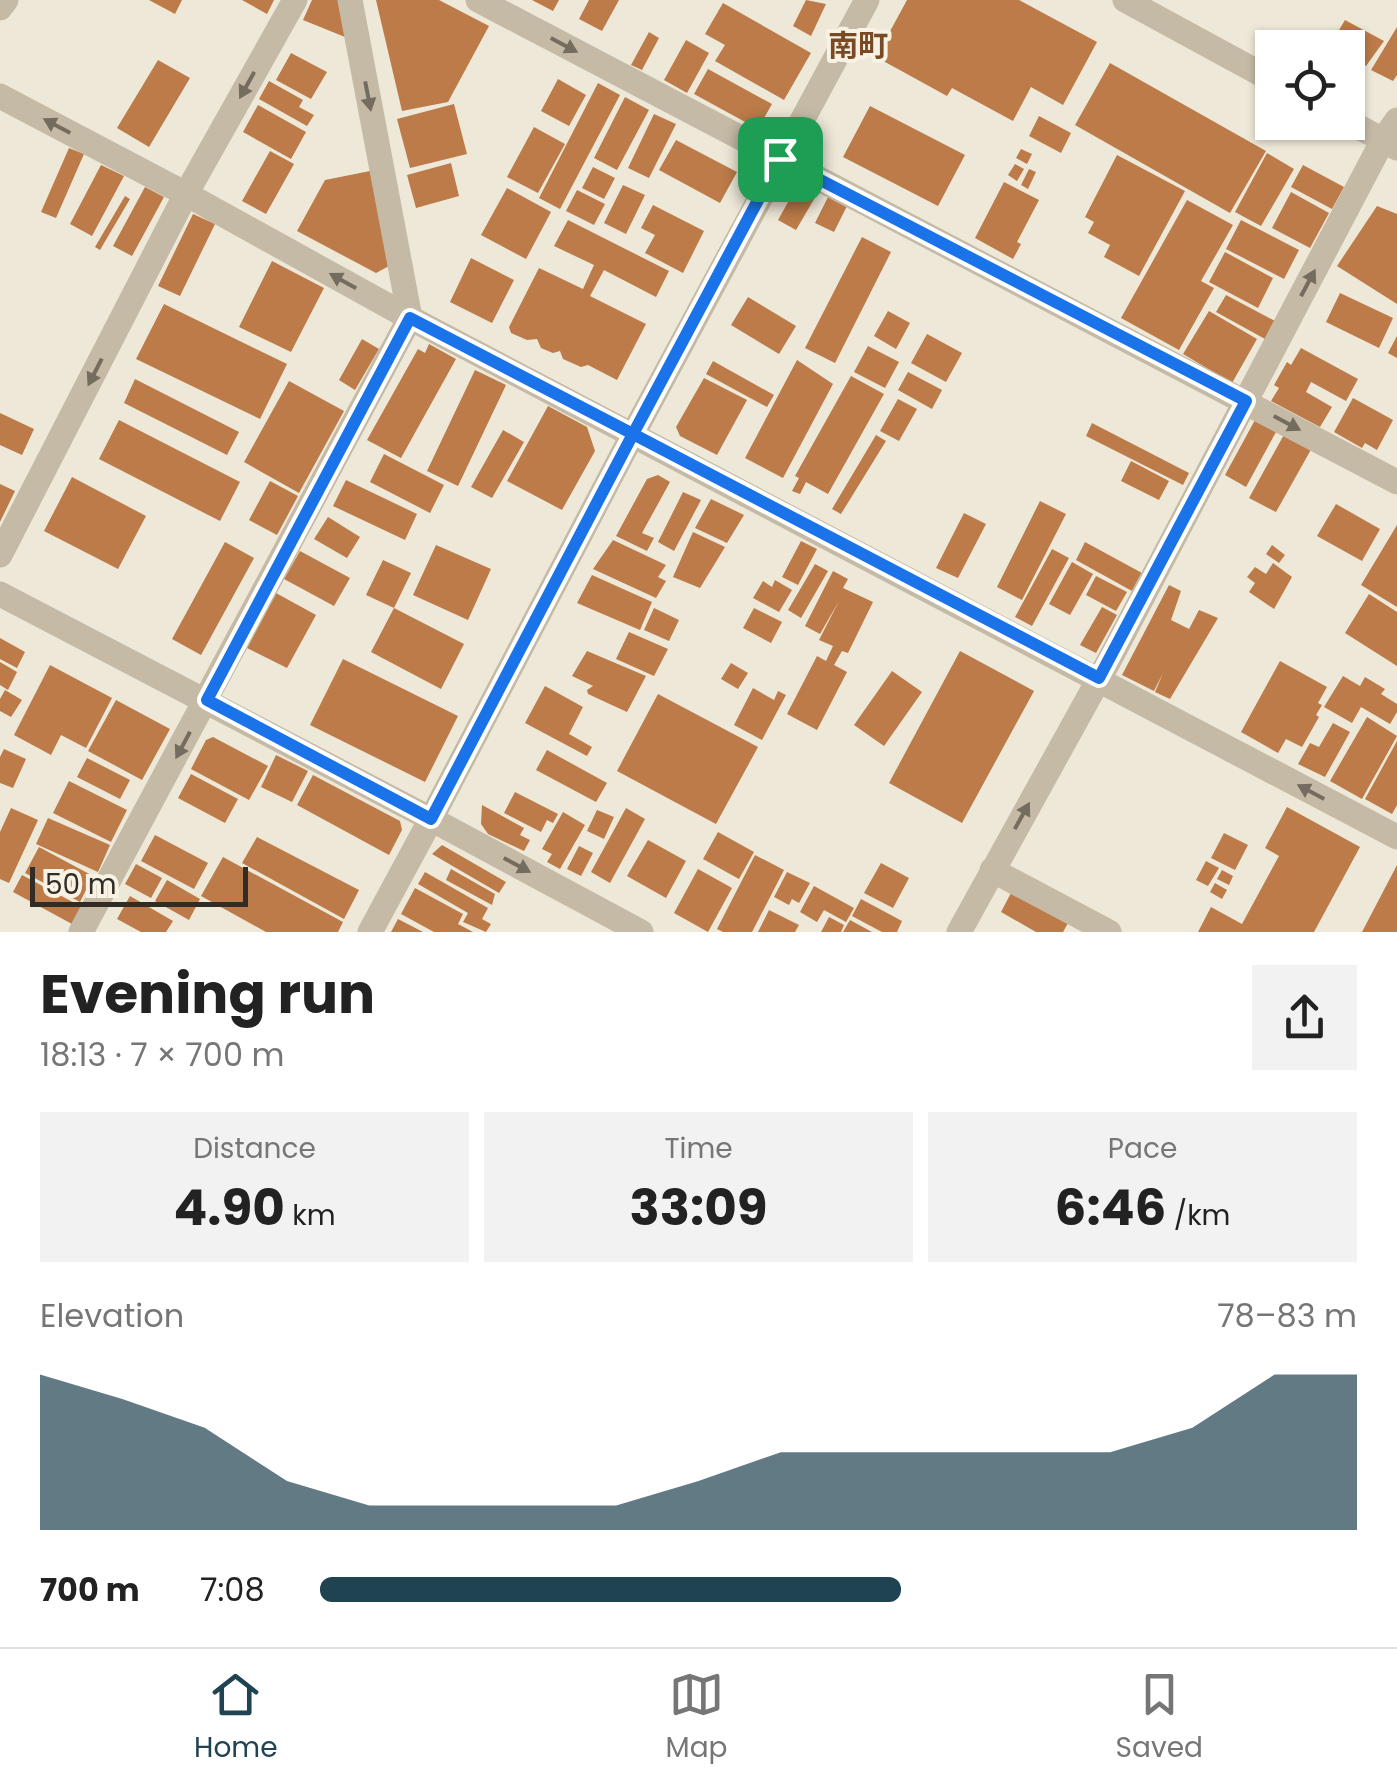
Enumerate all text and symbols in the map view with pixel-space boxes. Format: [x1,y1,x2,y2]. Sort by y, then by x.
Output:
district label: 南町 [828,24,888,67]
map controls [1255,30,1365,140]
button: locate [1255,30,1365,140]
one-way arrow [550,37,579,54]
one-way arrow [239,71,257,99]
one-way arrow [361,81,377,112]
pin [738,117,823,202]
one-way arrow [42,118,71,135]
icon: arrive [753,132,808,187]
one-way arrow [1300,268,1317,297]
one-way arrow [328,272,357,289]
one-way arrow [86,357,103,386]
one-way arrow [1272,414,1301,431]
one-way arrow [174,730,191,759]
one-way arrow [1297,783,1325,801]
one-way arrow [1013,801,1030,830]
one-way arrow [502,856,531,873]
scale bar [30,862,248,906]
text: 50 m [45,865,116,904]
text: Evening run [40,955,375,1032]
button: share [1252,965,1357,1070]
text: 18:13 · 7 × 700 m [40,1032,285,1077]
text: Distance [193,1129,316,1168]
text: Time [664,1129,733,1168]
text: Pace [1108,1129,1177,1168]
text: 4.90 [173,1172,285,1243]
text: 33:09 [629,1172,768,1243]
text: 6:46 [1055,1172,1166,1243]
text: km [285,1196,336,1235]
text: /km [1166,1196,1230,1235]
text: Elevation [40,1293,184,1338]
text: 78–83 m [1217,1293,1357,1338]
text: 700 m [40,1567,140,1612]
text: 7:08 [200,1567,265,1612]
tab: Home [194,1667,278,1769]
tab: Map [666,1667,728,1769]
tab: Saved [1116,1667,1203,1769]

